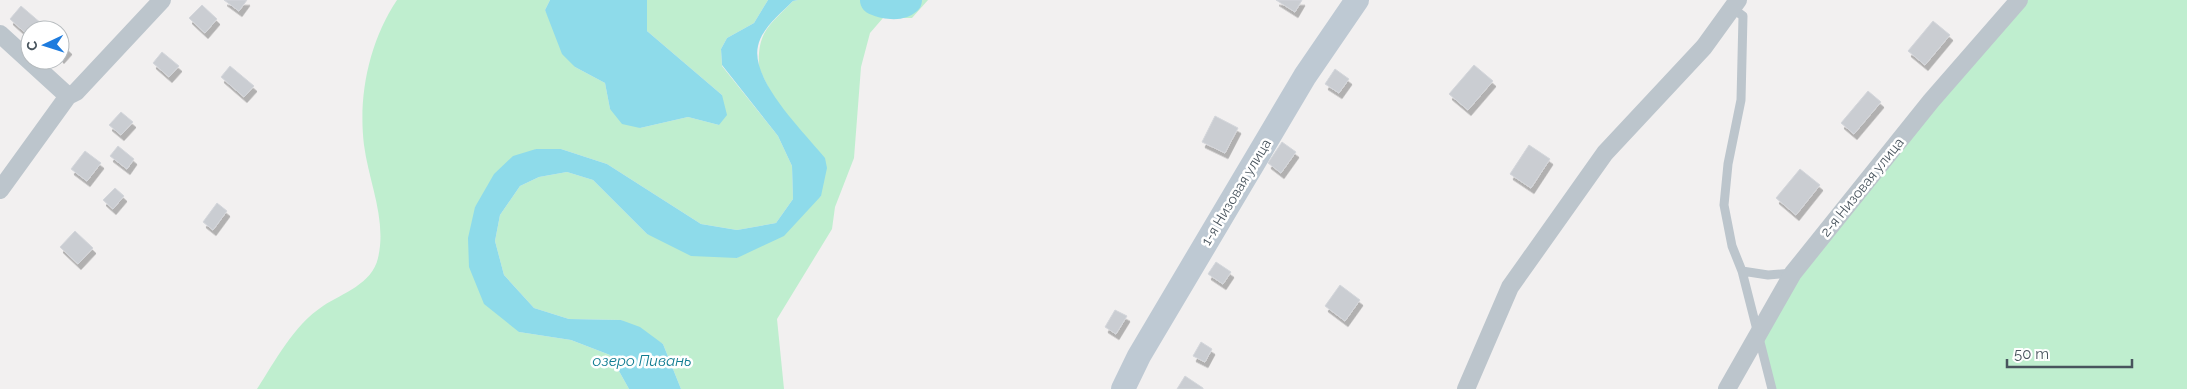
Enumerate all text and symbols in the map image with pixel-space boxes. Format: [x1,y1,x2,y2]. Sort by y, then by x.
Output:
north arrow [20,20,70,70]
text: С [24,40,40,51]
street label: 2-я Низовая улица [1817,134,1907,240]
street label: 1-я Низовая улица [1198,136,1274,248]
scale bar [2007,336,2132,368]
text: 50 m [2014,345,2049,363]
water label: озеро Пивань [592,352,692,370]

